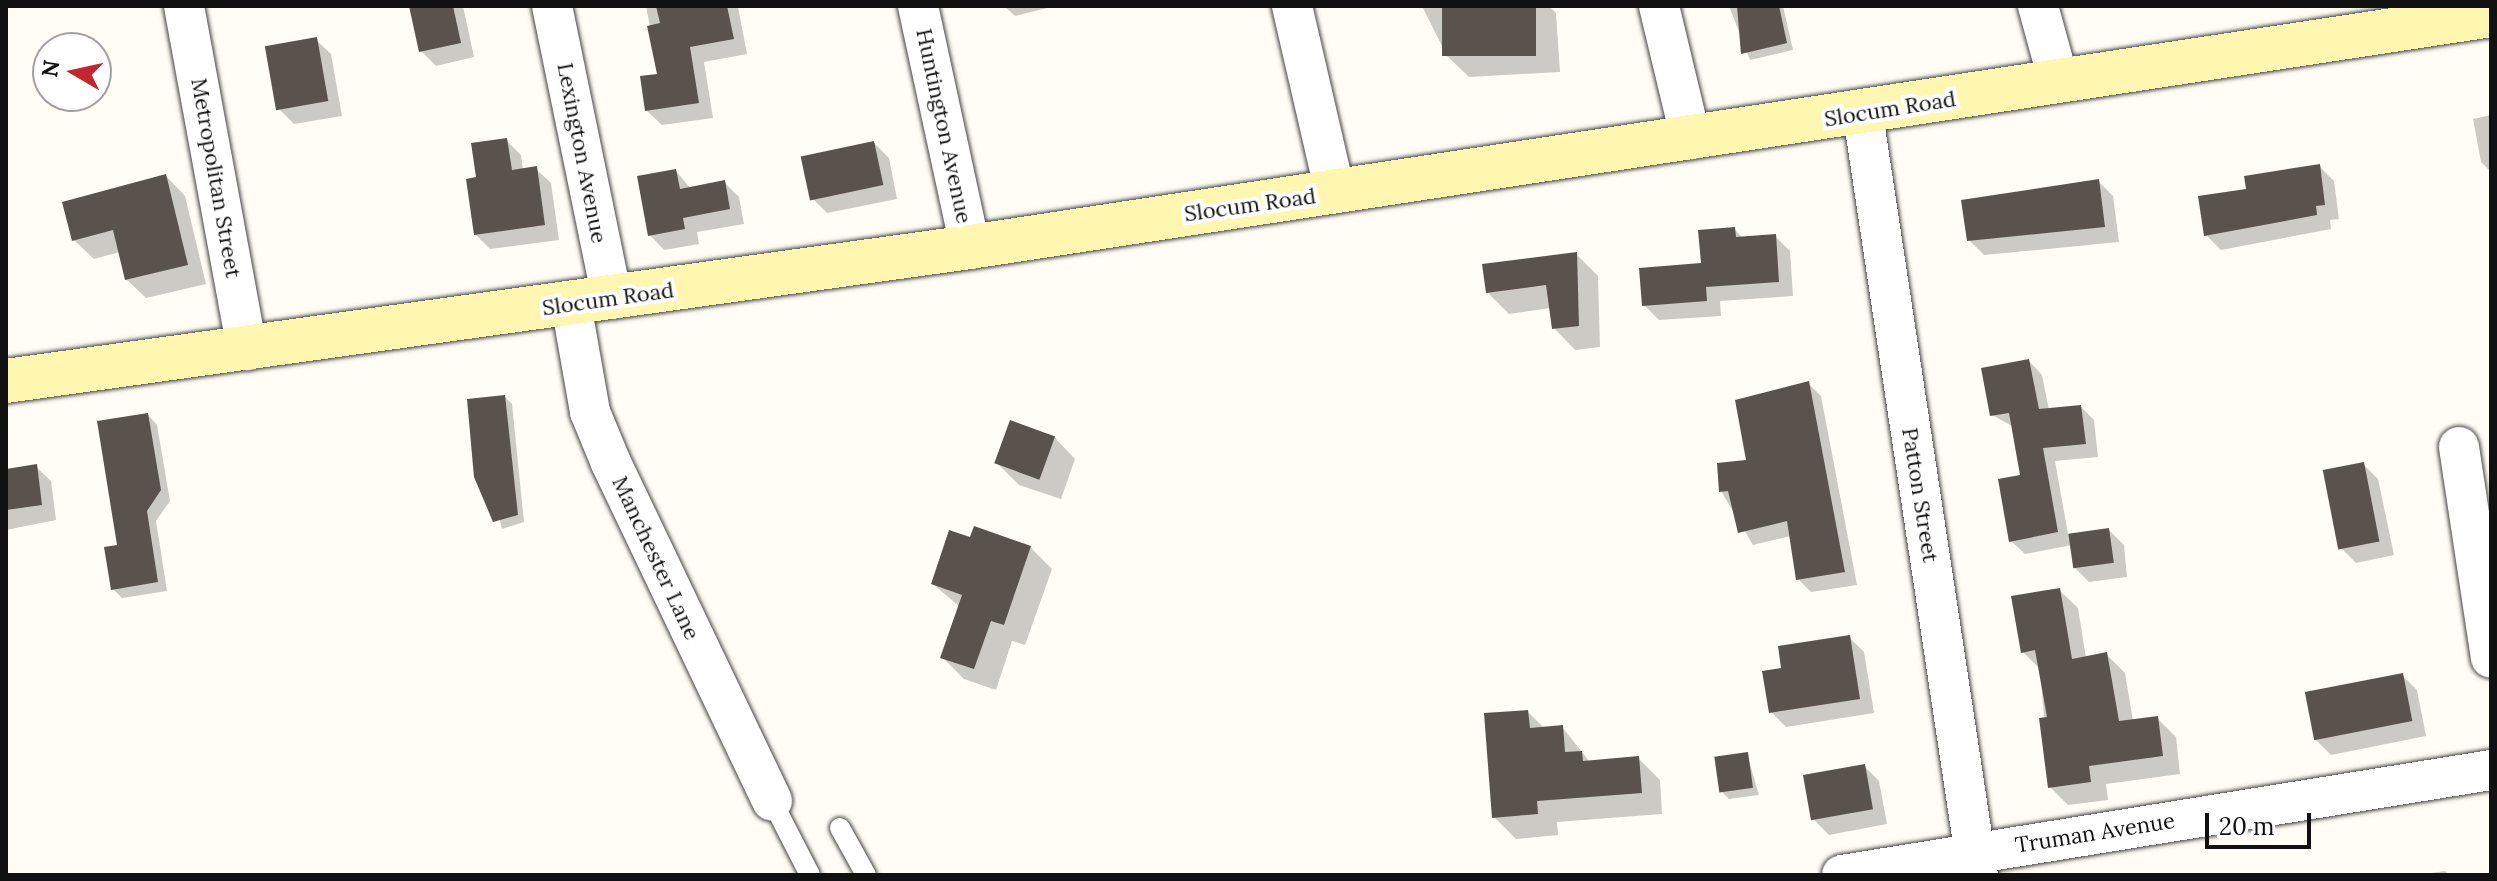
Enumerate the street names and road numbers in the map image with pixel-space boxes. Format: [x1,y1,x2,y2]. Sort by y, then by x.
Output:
street label: Huntington Avenue [910,26,978,226]
street label: Lexington Avenue [552,61,612,245]
street label: Metropolitan Street [185,76,247,280]
street label: Slocum Road [1822,86,1958,132]
street label: Slocum Road [1182,183,1318,227]
street label: Slocum Road [540,277,676,321]
street label: Patton Street [1896,426,1944,564]
street label: Manchester Lane [607,472,705,644]
street label: Truman Avenue [2013,807,2177,859]

